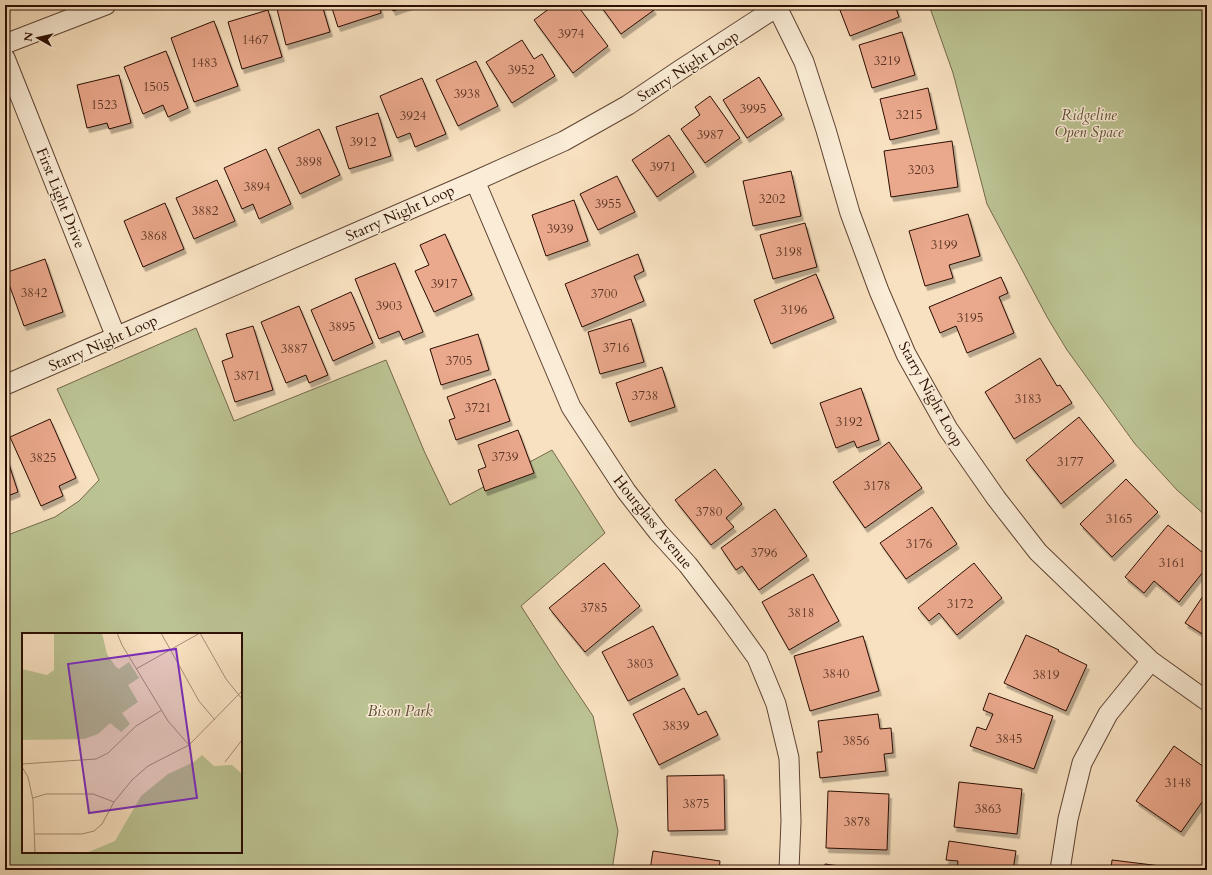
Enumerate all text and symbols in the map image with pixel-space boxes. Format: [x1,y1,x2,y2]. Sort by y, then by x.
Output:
north arrow [18,18,58,58]
house number: 3974 [558,25,585,43]
street label: Starry Night Loop [633,26,743,106]
text: N [21,30,37,42]
house number: 1467 [242,31,269,49]
house number: 3219 [874,52,901,70]
house number: 1483 [191,54,217,72]
house number: 3952 [508,61,535,79]
house number: 1505 [143,78,169,96]
house number: 3938 [454,85,480,103]
house number: 1523 [91,96,117,114]
house number: 3995 [740,100,766,118]
park label: Ridgeline Open Space [1054,105,1124,142]
house number: 3215 [896,106,922,124]
house number: 3924 [400,107,427,125]
house number: 3987 [697,126,724,144]
house number: 3912 [350,133,377,151]
street label: First Light Drive [32,145,90,252]
house number: 3898 [296,153,322,171]
house number: 3971 [650,158,676,176]
house number: 3203 [908,161,934,179]
house number: 3894 [244,178,271,196]
street label: Starry Night Loop [342,180,458,246]
house number: 3202 [759,190,786,208]
house number: 3955 [595,195,621,213]
house number: 3882 [192,202,219,220]
house number: 3939 [547,220,574,238]
house number: 3868 [141,227,167,245]
house number: 3199 [931,236,958,254]
house number: 3198 [776,243,802,261]
house number: 3917 [431,275,458,293]
house number: 3842 [21,284,48,302]
house number: 3700 [591,285,618,303]
house number: 3903 [376,297,402,315]
house number: 3196 [781,301,808,319]
house number: 3195 [957,309,983,327]
street label: Starry Night Loop [45,310,161,376]
house number: 3895 [329,318,355,336]
street label: Starry Night Loop [894,338,968,450]
house number: 3716 [603,339,630,357]
house number: 3887 [281,340,308,358]
house number: 3705 [446,352,472,370]
house number: 3871 [234,367,260,385]
house number: 3738 [632,387,658,405]
house number: 3183 [1015,390,1041,408]
house number: 3721 [465,399,491,417]
house number: 3192 [836,413,863,431]
house number: 3739 [492,448,519,466]
house number: 3825 [30,449,56,467]
house number: 3177 [1057,453,1084,471]
street label: Hourglass Avenue [609,471,697,573]
house number: 3178 [864,477,890,495]
house number: 3780 [696,503,723,521]
house number: 3165 [1106,510,1132,528]
house number: 3176 [906,535,933,553]
house number: 3796 [751,544,778,562]
house number: 3161 [1159,554,1185,572]
house number: 3172 [947,595,974,613]
house number: 3785 [581,599,607,617]
house number: 3818 [788,604,814,622]
inset map [22,633,242,853]
house number: 3803 [627,655,653,673]
house number: 3840 [823,665,850,683]
house number: 3819 [1033,666,1060,684]
park label: Bison Park [367,701,433,721]
house number: 3839 [663,717,690,735]
house number: 3845 [996,730,1022,748]
house number: 3856 [843,732,870,750]
house number: 3148 [1165,774,1191,792]
house number: 3875 [683,795,709,813]
house number: 3863 [975,800,1001,818]
house number: 3878 [844,813,870,831]

